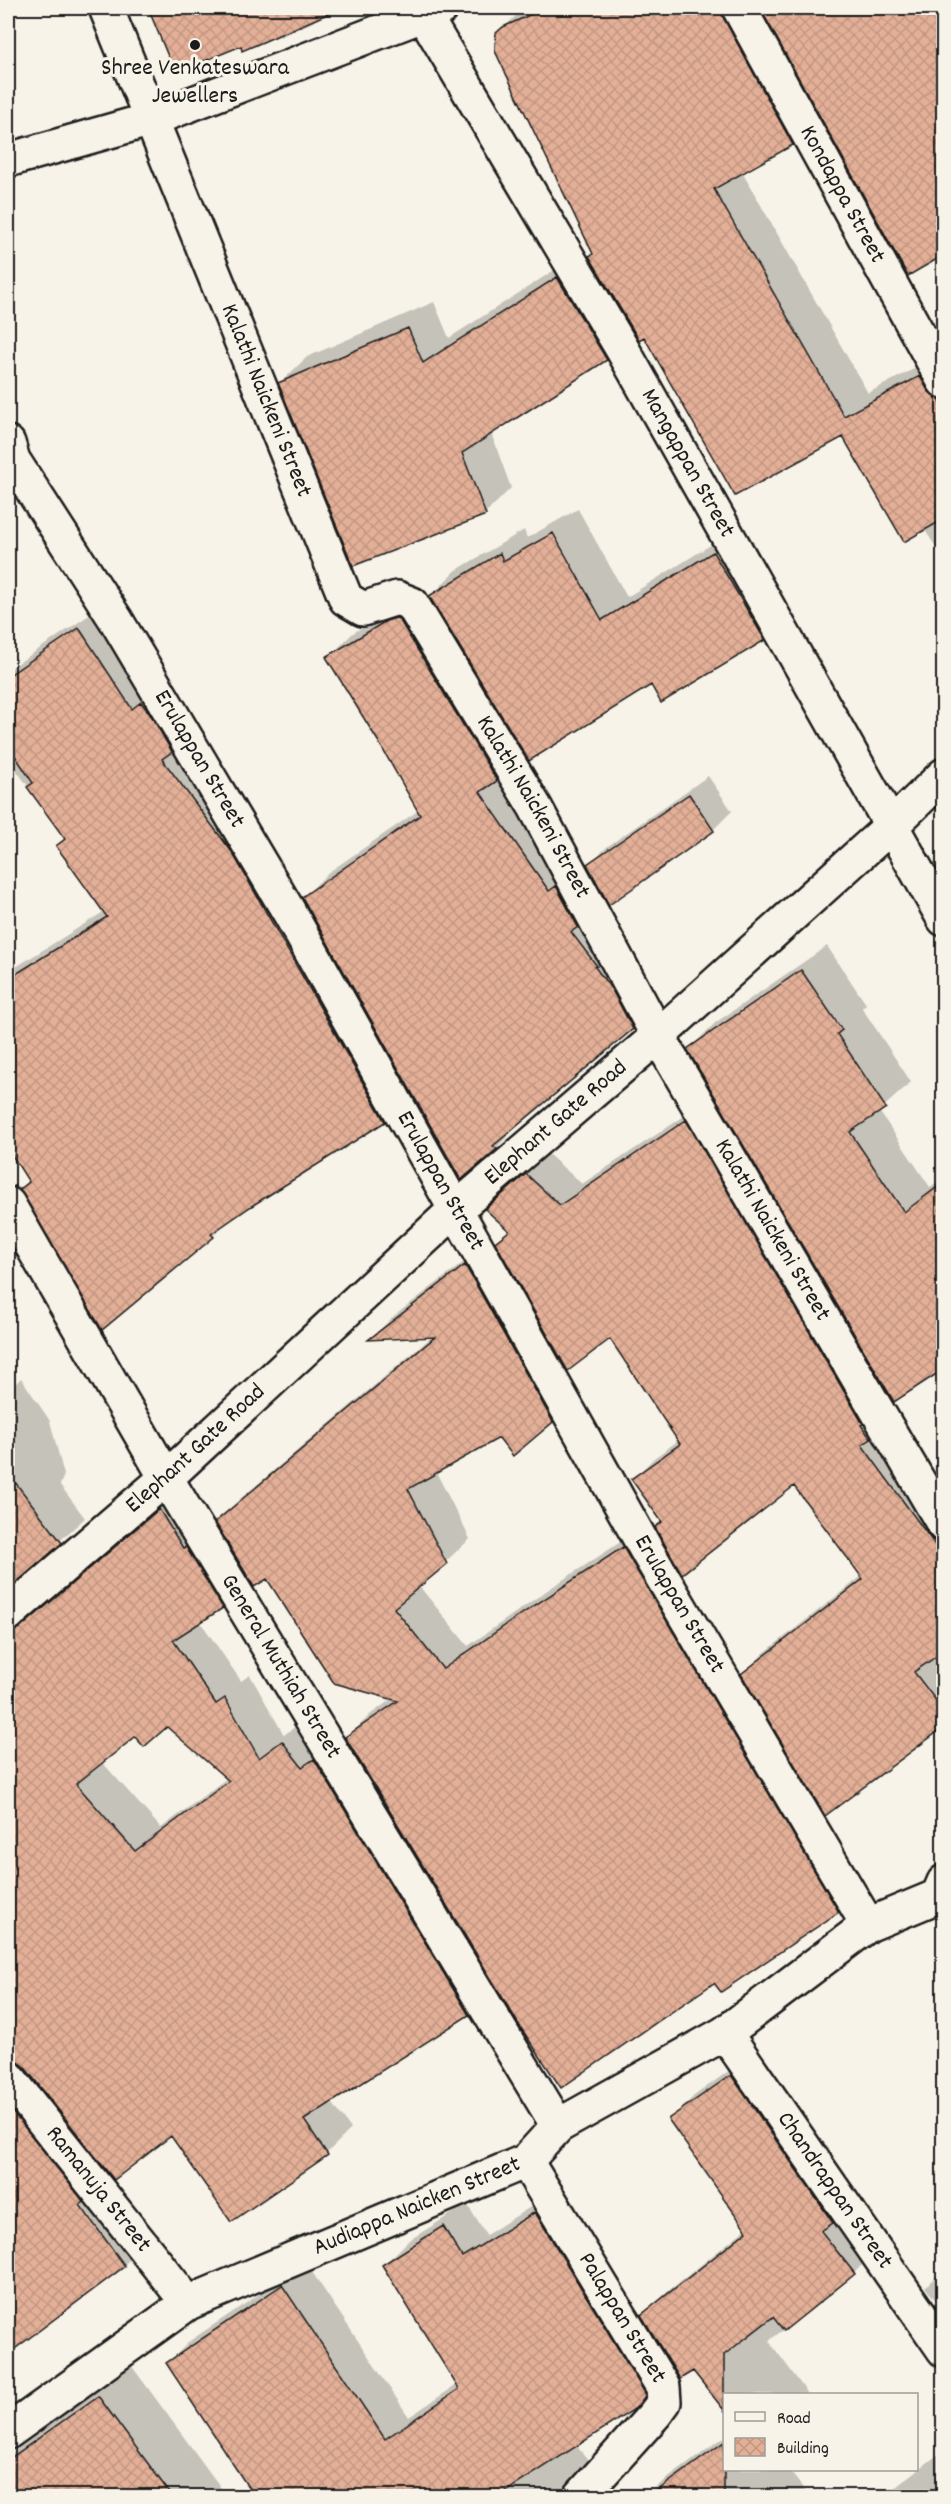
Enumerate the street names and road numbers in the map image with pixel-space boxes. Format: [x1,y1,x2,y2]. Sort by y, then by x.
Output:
street label: Kondappa Street [790,120,893,270]
street label: Kalathi Naickeni Street [211,299,320,503]
street label: Mangappan Street [631,383,743,545]
street label: Erulappan Street [144,684,253,835]
street label: Kalathi Naickeni Street [467,709,598,905]
street label: Elephant Gate Road [477,1052,635,1194]
street label: Erulappan Street [387,1105,493,1258]
street label: Kalathi Naickeni Street [705,1133,838,1328]
street label: Elephant Gate Road [118,1376,274,1522]
street label: Erulappan Street [624,1529,733,1680]
street label: General Muthiah Street [211,1568,349,1766]
street label: Chandrappan Street [768,2105,901,2277]
street label: Ramanuja Street [37,2119,159,2260]
street label: Audiappa Naicken Street [308,2148,526,2265]
street label: Palappan Street [569,2246,674,2390]

